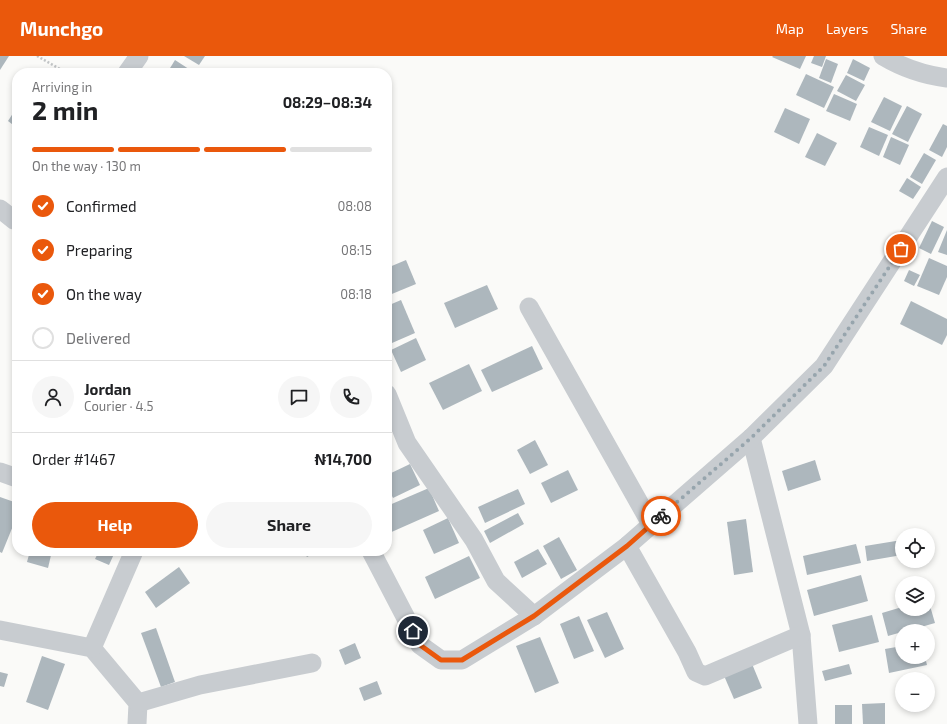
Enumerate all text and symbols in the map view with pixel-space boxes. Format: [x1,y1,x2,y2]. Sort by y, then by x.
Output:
text: Munchgo [20,17,103,40]
text: Map [776,20,804,37]
text: Layers [826,20,868,37]
text: Share [890,20,927,37]
text: Arriving in [32,79,92,95]
text: 08:29–08:34 [283,93,372,111]
text: 2 min [32,94,98,125]
text: On the way · 130 m [32,158,141,174]
icon: check [32,195,54,217]
text: Confirmed [66,197,137,215]
text: 08:08 [337,198,372,214]
pin [884,232,918,266]
icon: bag [890,238,912,260]
icon: check [32,239,54,261]
text: Preparing [66,241,132,259]
text: 08:15 [341,242,372,258]
icon: check [32,283,54,305]
text: On the way [66,285,142,303]
text: 08:18 [340,286,372,302]
text: Delivered [66,329,131,347]
button: person [32,376,74,418]
button: chat [278,376,320,418]
button: phone [330,376,372,418]
text: Jordan [84,380,131,398]
text: Courier · 4.5 [84,398,153,414]
text: Order #1467 [32,450,115,468]
text: ₦14,700 [314,450,372,468]
courier [641,496,681,536]
button: Help [32,502,198,548]
button: Share [206,502,372,548]
icon: bike [650,505,672,527]
map controls [895,528,935,712]
button: locate [895,528,935,568]
button: layers [895,576,935,616]
pin [396,614,430,648]
icon: home [402,620,424,642]
button: + [895,624,935,664]
button: − [895,672,935,712]

